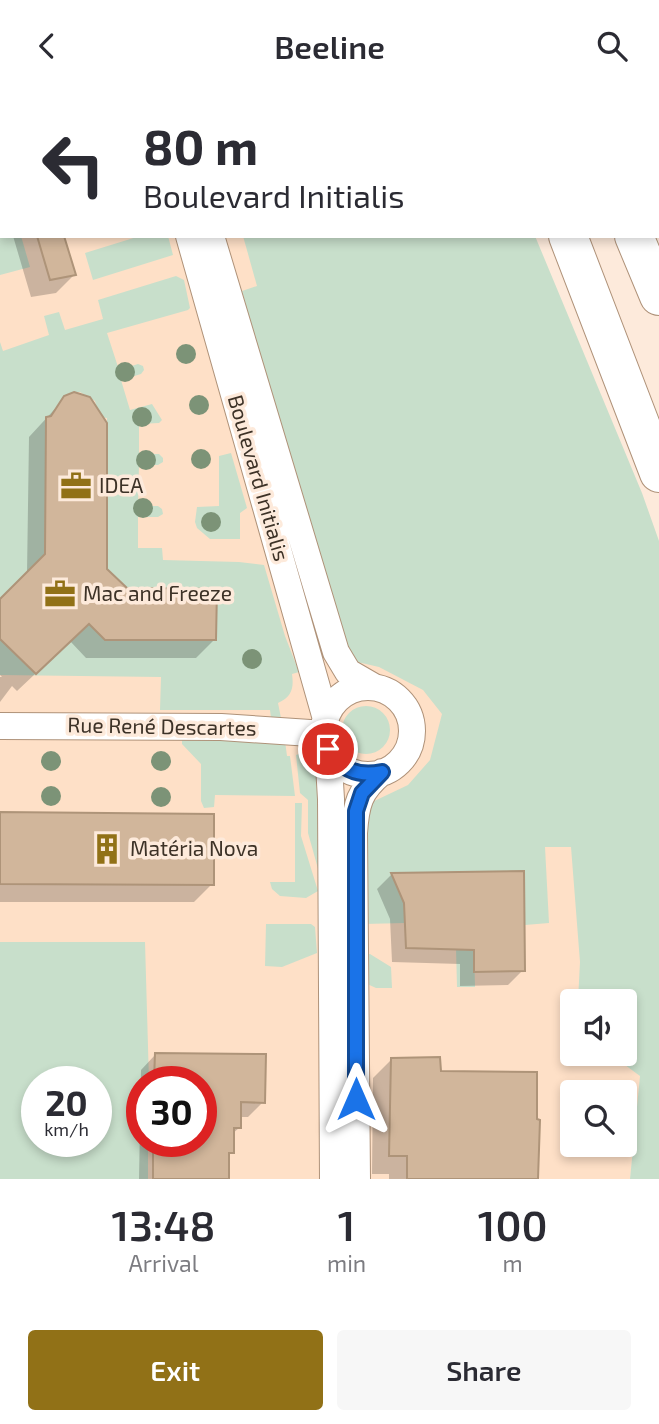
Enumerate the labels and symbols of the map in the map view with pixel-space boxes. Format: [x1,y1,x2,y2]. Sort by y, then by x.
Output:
street label: Boulevard Initialis [224,392,295,564]
office icon: IDEA [59,469,93,503]
place label: IDEA [99,472,143,497]
office icon: Mac and Freeze [43,577,77,611]
place label: Mac and Freeze [83,580,232,605]
street label: Rue René Descartes [67,711,257,740]
pin [298,719,358,779]
building icon: Matéria Nova [90,832,124,866]
place label: Matéria Nova [130,835,258,860]
position arrow [319,1062,393,1136]
speed limit sign: 30 [126,1066,217,1157]

